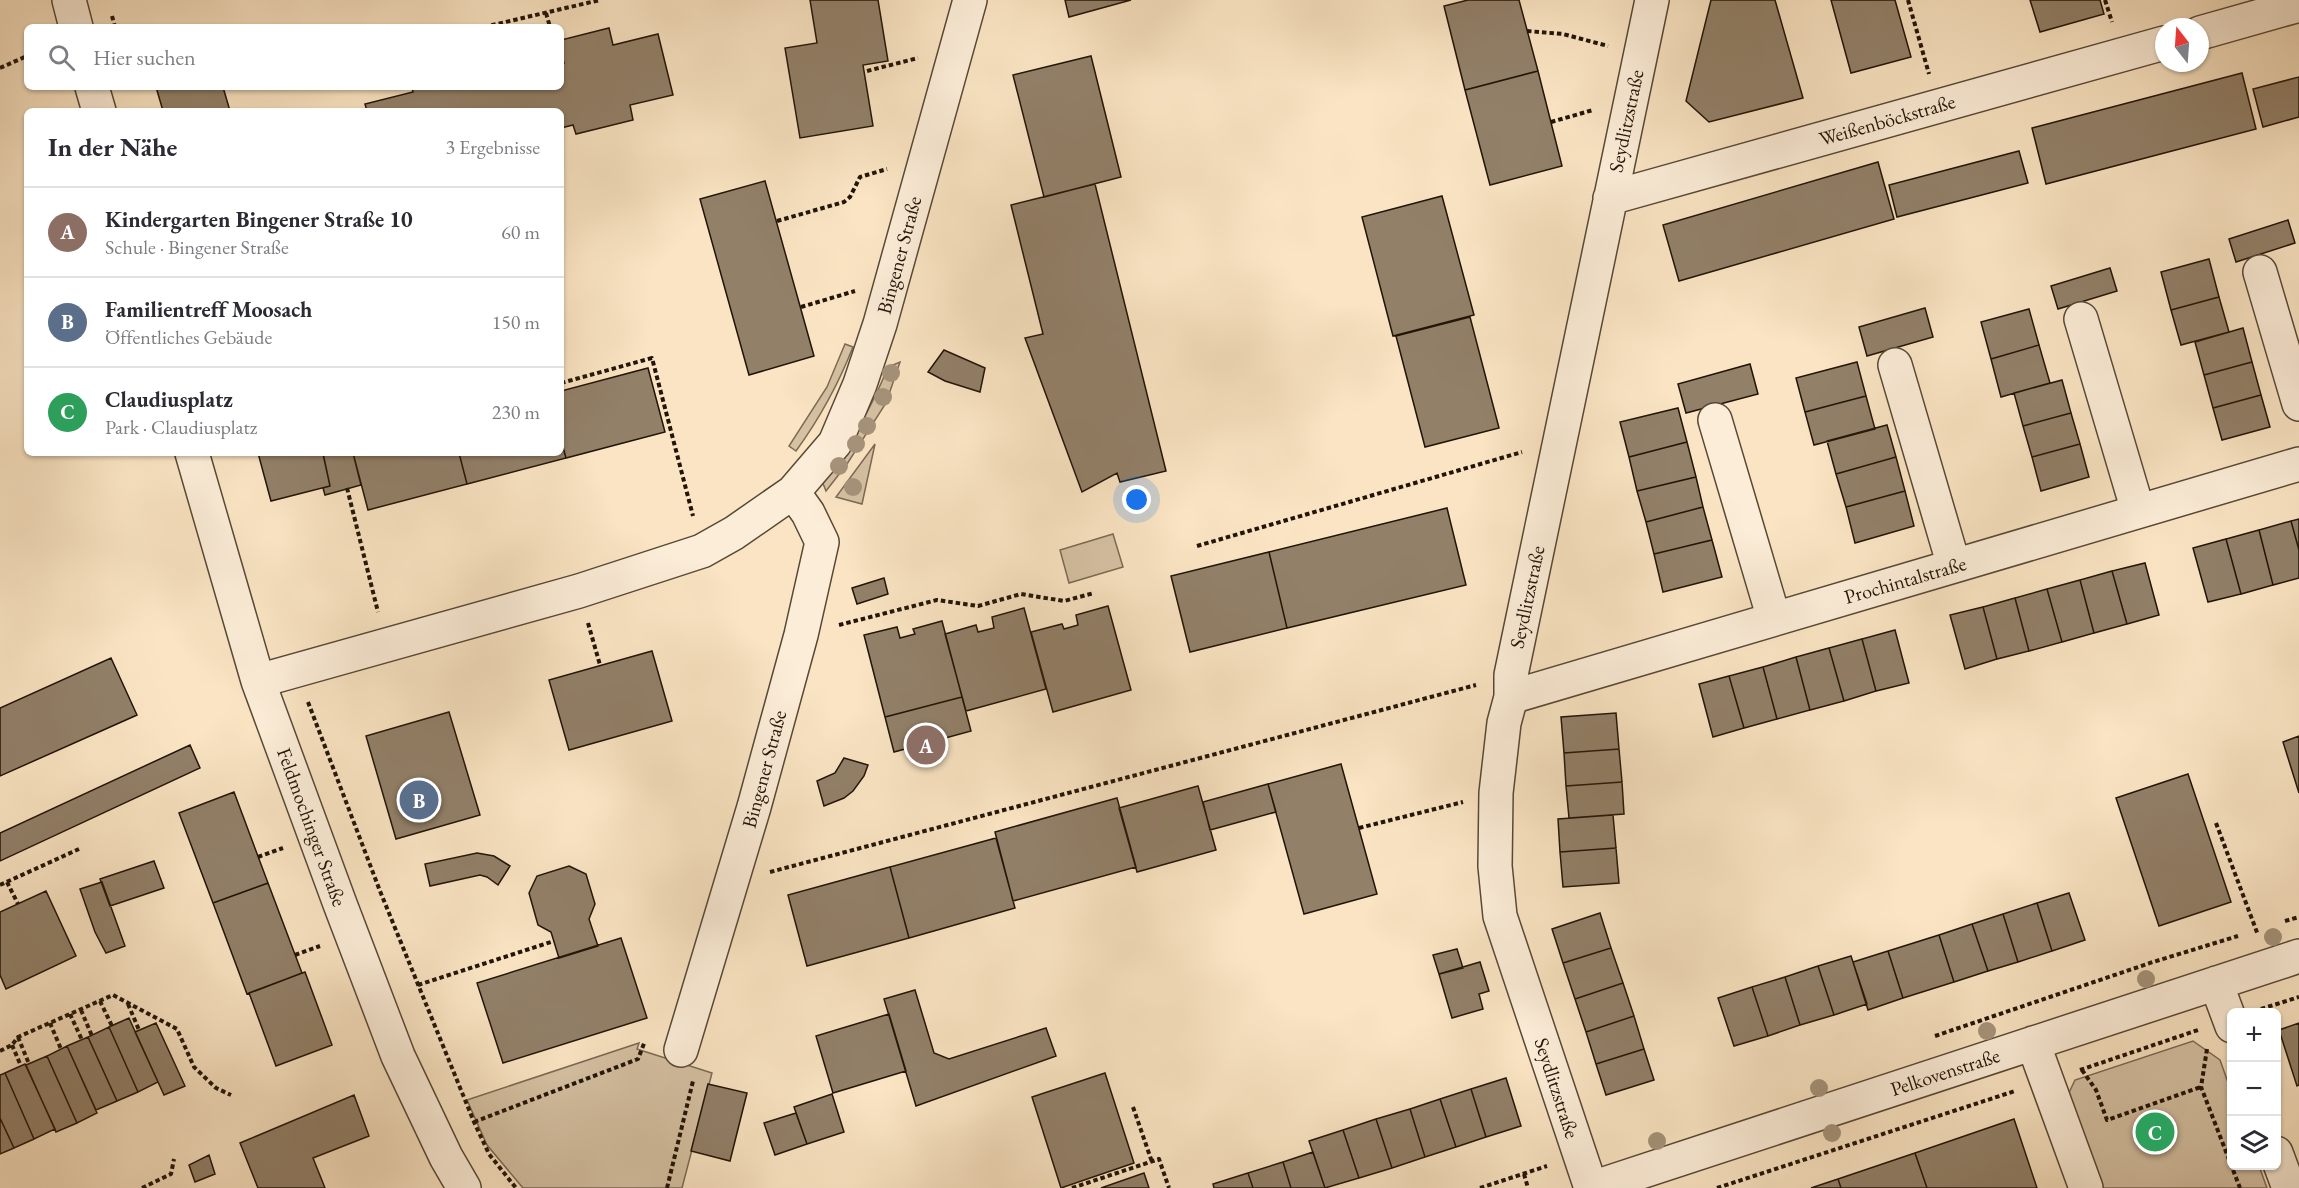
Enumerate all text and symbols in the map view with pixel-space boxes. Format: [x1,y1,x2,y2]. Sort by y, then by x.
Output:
north arrow [2155,18,2209,72]
search box [24,24,564,90]
icon: search [45,41,78,74]
text: Hier suchen [93,43,196,72]
street label: Seydlitzstraße [1602,67,1650,175]
street label: Weißenböckstraße [1816,88,1958,152]
text: In der Nähe [48,130,177,164]
text: 3 Ergebnisse [445,134,540,160]
street label: Bingener Straße [871,193,927,317]
text: Kindergarten Bingener Straße 10 [105,205,413,234]
text: A [60,219,75,245]
text: 60 m [501,219,540,245]
text: Schule · Bingener Straße [105,234,289,260]
text: Familientreff Moosach [105,295,312,324]
text: B [61,309,74,335]
text: 150 m [492,309,540,335]
text: Öffentliches Gebäude [105,324,272,350]
text: Claudiusplatz [105,385,233,414]
text: C [60,399,75,425]
text: 230 m [492,399,540,425]
text: Park · Claudiusplatz [105,414,257,440]
your location [1122,485,1151,514]
street label: Seydlitzstraße [1503,543,1551,651]
street label: Prochintalstraße [1841,550,1969,610]
street label: Bingener Straße [736,707,792,831]
pin: A [906,722,946,768]
street label: Feldmochinger Straße [271,744,353,910]
pin: B [400,778,438,822]
map controls [2227,1008,2281,1170]
button: + [2227,1008,2281,1062]
street label: Seydlitzstraße [1529,1034,1586,1142]
street label: Pelkovenstraße [1887,1042,2003,1102]
button: − [2227,1062,2281,1116]
pin: C [2136,1110,2174,1154]
button: layers [2227,1116,2281,1170]

